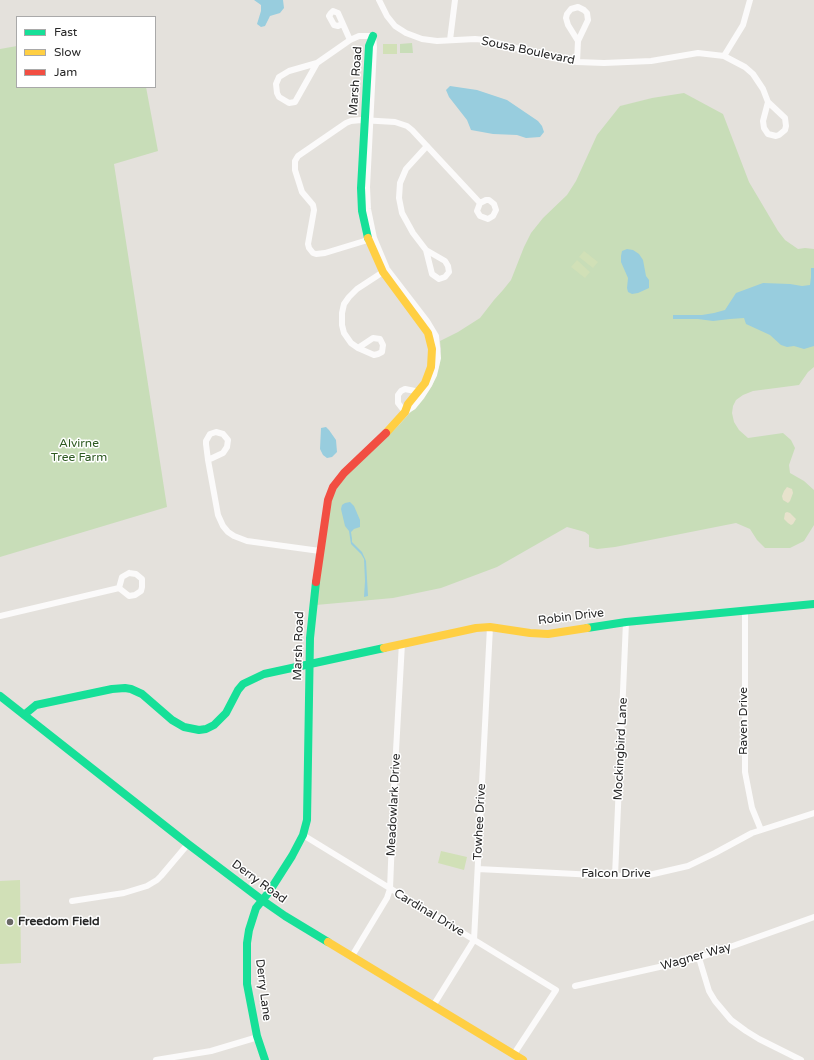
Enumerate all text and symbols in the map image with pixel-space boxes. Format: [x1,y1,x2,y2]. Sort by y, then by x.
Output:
legend [16,16,156,88]
text: Fast [54,25,77,39]
street label: Sousa Boulevard [480,34,576,68]
text: Slow [54,45,81,59]
street label: Marsh Road [346,46,366,116]
text: Jam [54,65,77,79]
park label: Alvirne Tree Farm [51,437,107,465]
street label: Robin Drive [537,606,605,628]
street label: Marsh Road [291,611,307,681]
street label: Raven Drive [737,687,751,755]
street label: Mockingbird Lane [611,697,631,801]
street label: Meadowlark Drive [384,753,404,857]
street label: Towhee Drive [471,783,489,861]
street label: Derry Road [229,857,289,907]
street label: Falcon Drive [581,867,651,881]
street label: Cardinal Drive [391,886,467,940]
place label: Freedom Field [18,915,99,929]
marker: Freedom Field [5,917,15,927]
street label: Wagner Way [659,940,733,974]
street label: Derry Lane [252,958,274,1022]

